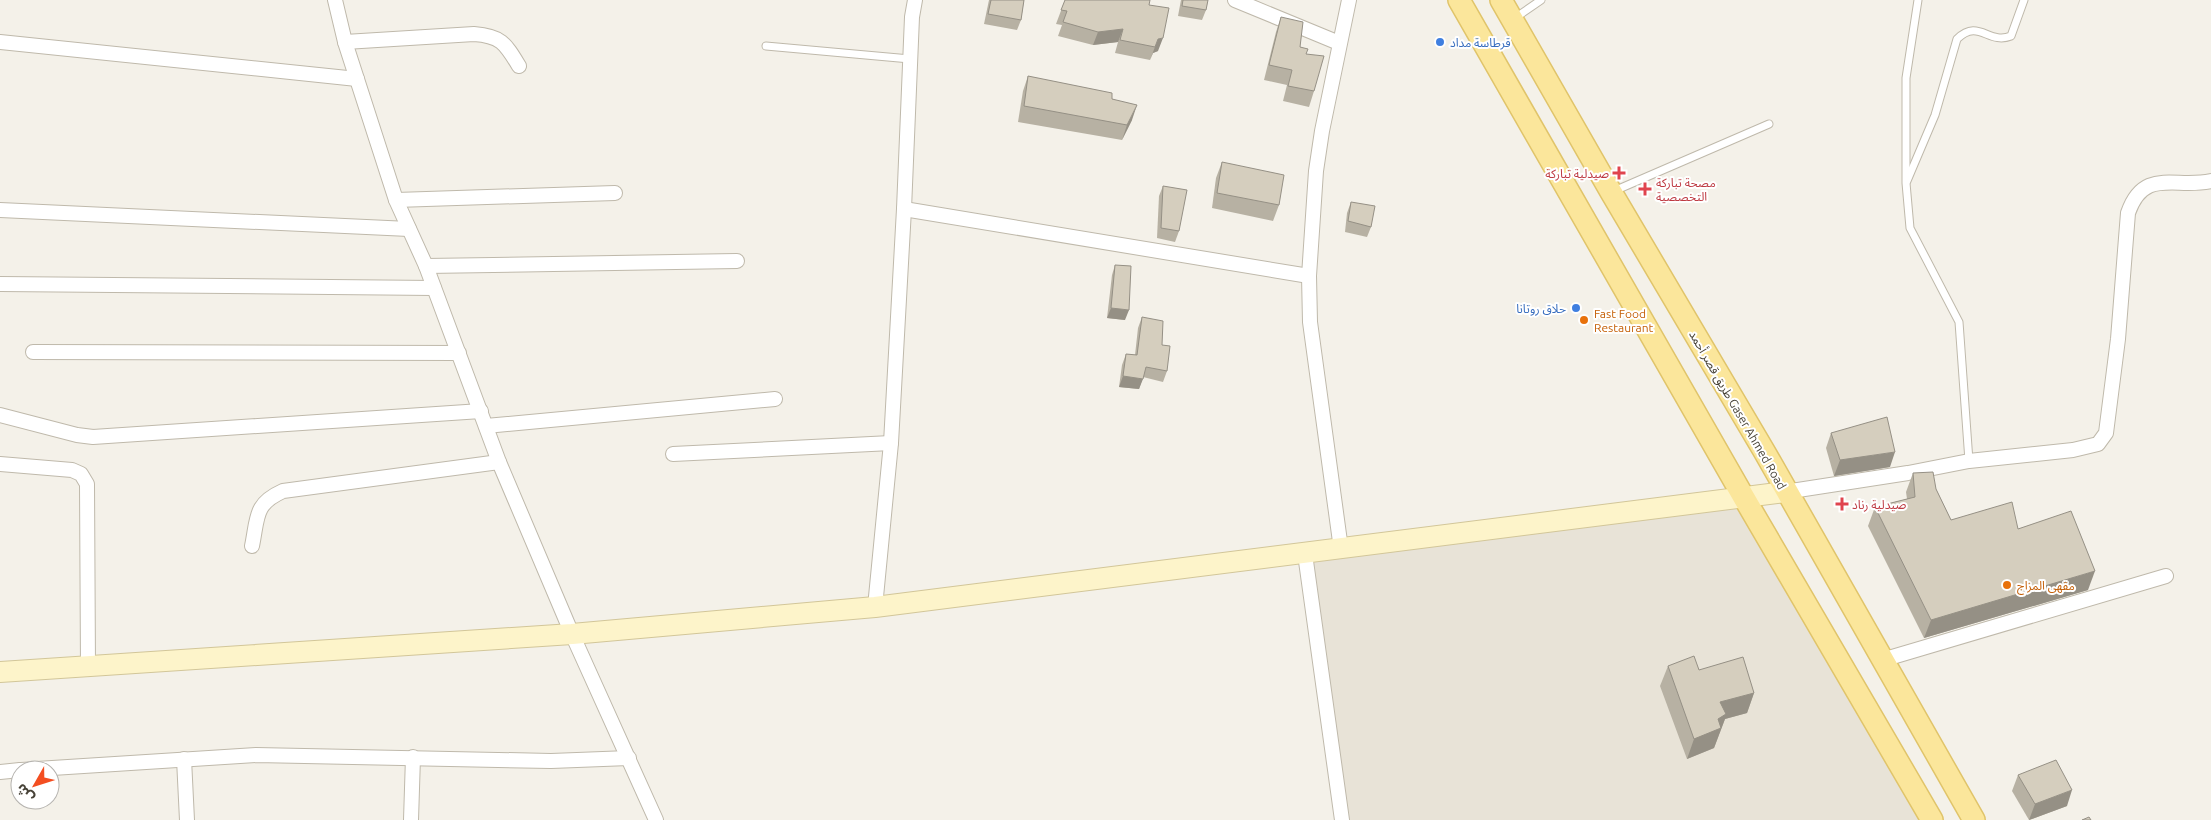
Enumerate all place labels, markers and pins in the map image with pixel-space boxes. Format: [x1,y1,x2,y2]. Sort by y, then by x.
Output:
marker: قرطاسة مداد [1434,36,1446,48]
place label: قرطاسة مداد [1450,36,1511,50]
place label: صيدلية تباركة [1545,167,1609,181]
marker: صيدلية تباركة [1613,167,1625,179]
place label: مصحة تباركة التخصصية [1656,176,1716,204]
marker: مصحة تباركة التخصصية [1638,182,1652,196]
place label: حلاق روتانا [1516,302,1566,316]
marker: حلاق روتانا [1570,302,1582,314]
place label: Fast Food Restaurant [1594,307,1654,334]
marker: Fast Food Restaurant [1578,314,1590,326]
marker: صيدلية رناد [1836,498,1848,510]
place label: صيدلية رناد [1852,498,1907,512]
marker: مقهى المزاج [2001,579,2013,591]
place label: مقهى المزاج [2017,579,2075,595]

